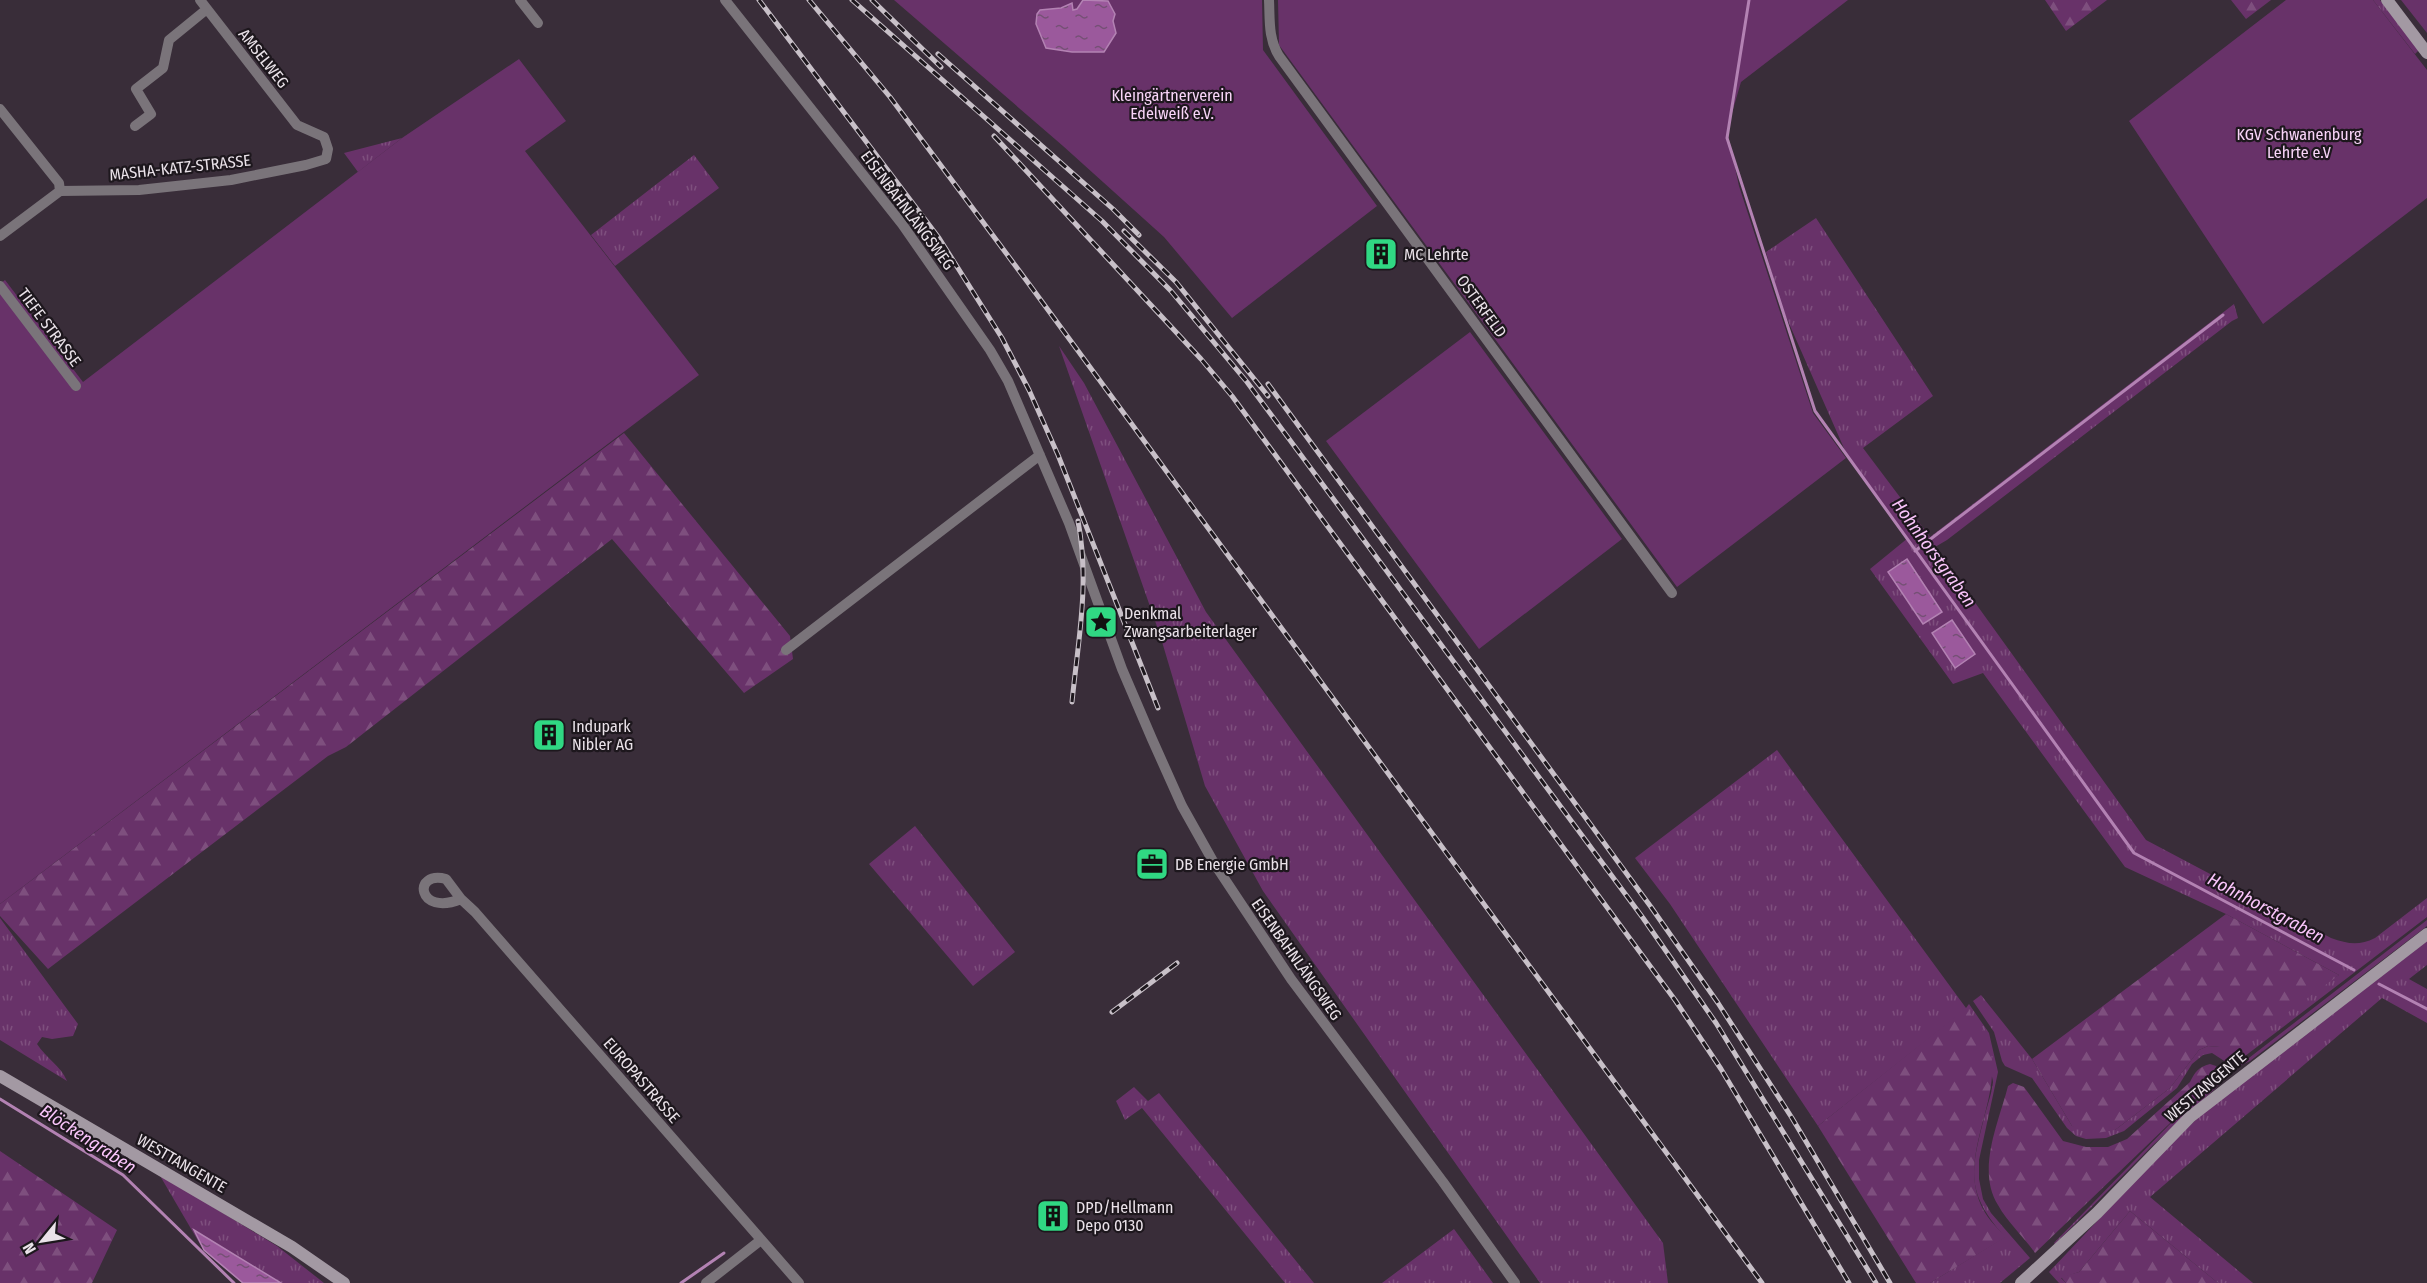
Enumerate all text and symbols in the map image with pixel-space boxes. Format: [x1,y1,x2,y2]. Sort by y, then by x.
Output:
street label: AMSELWEG [235,25,293,92]
park label: Kleingärtnerverein Edelweiß e.V. [1111,86,1233,123]
park label: KGV Schwanenburg Lehrte e.V [2236,125,2362,162]
street label: EISENBAHNLÄNGSWEG [857,147,959,274]
street label: MASHA-KATZ-STRASSE [108,151,252,184]
building icon: MC Lehrte [1363,236,1399,272]
place label: MC Lehrte [1404,245,1469,264]
street label: OSTERFELD [1453,272,1510,341]
street label: TIEFE STRASSE [14,285,85,370]
water label: Hohnhorstgraben [1887,494,1981,612]
place icon: Denkmal Zwangsarbeiterlager [1083,604,1119,640]
place label: Denkmal Zwangsarbeiterlager [1124,604,1257,641]
building icon: Indupark Nibler AG [531,717,567,753]
place label: Indupark Nibler AG [572,717,633,754]
office icon: DB Energie GmbH [1134,846,1170,882]
place label: DB Energie GmbH [1175,855,1289,874]
water label: Hohnhorstgraben [2204,868,2328,948]
street label: EISENBAHNLÄNGSWEG [1248,895,1346,1024]
street label: EUROPASTRASSE [599,1034,684,1127]
street label: WESTTANGENTE [2161,1047,2250,1126]
water label: Blöckengraben [36,1100,140,1178]
street label: WESTTANGENTE [134,1130,230,1197]
building icon: DPD/Hellmann Depo 0130 [1035,1198,1071,1234]
place label: DPD/Hellmann Depo 0130 [1076,1198,1174,1235]
north arrow [12,1211,72,1271]
text: N [19,1239,40,1257]

